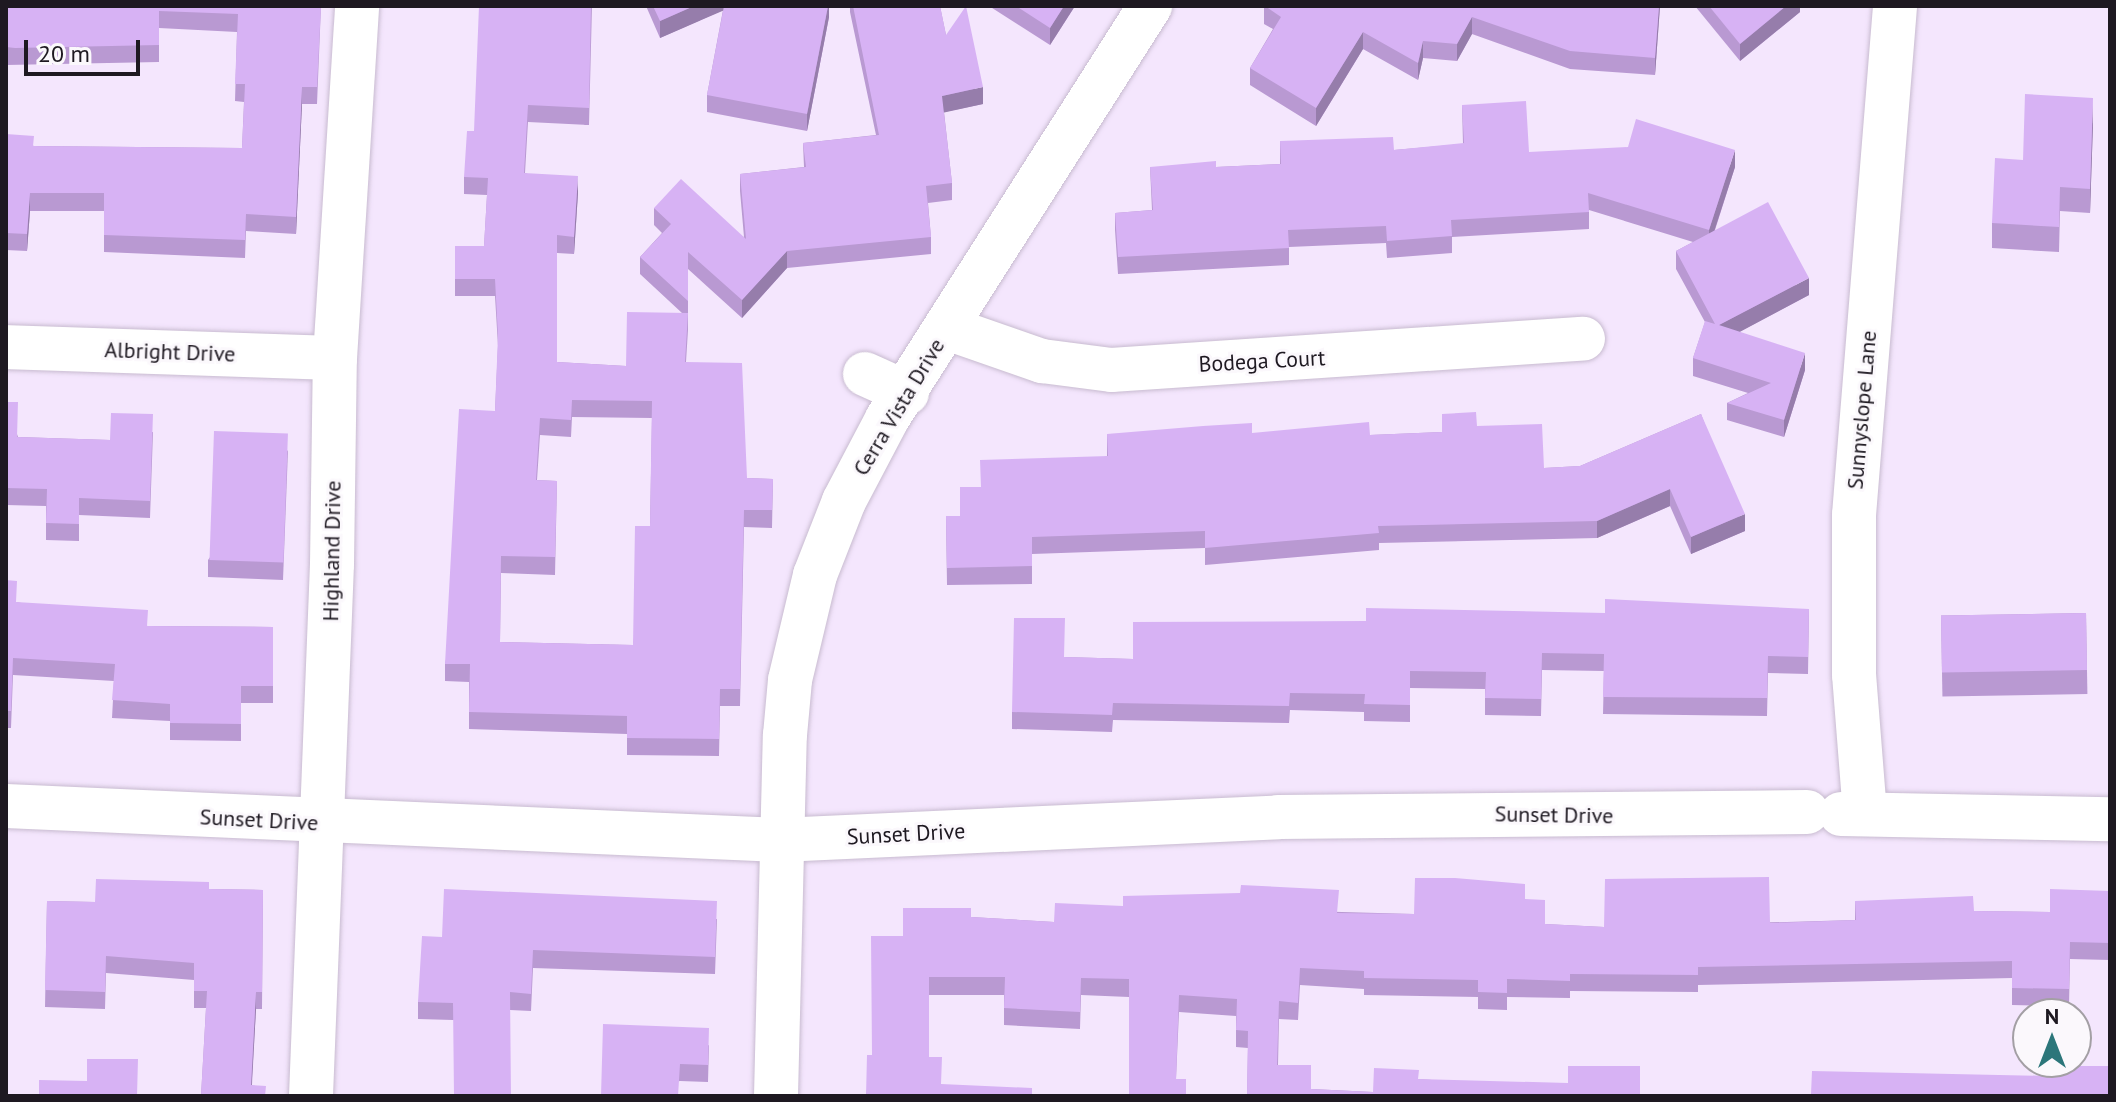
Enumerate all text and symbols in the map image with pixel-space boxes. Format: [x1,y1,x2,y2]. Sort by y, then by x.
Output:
scale bar [28,24,144,74]
text: 20 m [38,38,90,69]
street label: Sunnyslope Lane [1842,329,1882,491]
street label: Cerra Vista Drive [848,333,950,481]
street label: Albright Drive [104,337,236,367]
street label: Bodega Court [1198,344,1326,378]
street label: Highland Drive [318,480,346,622]
street label: Sunset Drive [1494,801,1614,829]
street label: Sunset Drive [199,804,319,836]
street label: Sunset Drive [846,818,966,850]
north arrow [2012,998,2092,1078]
text: N [2045,1002,2059,1030]

